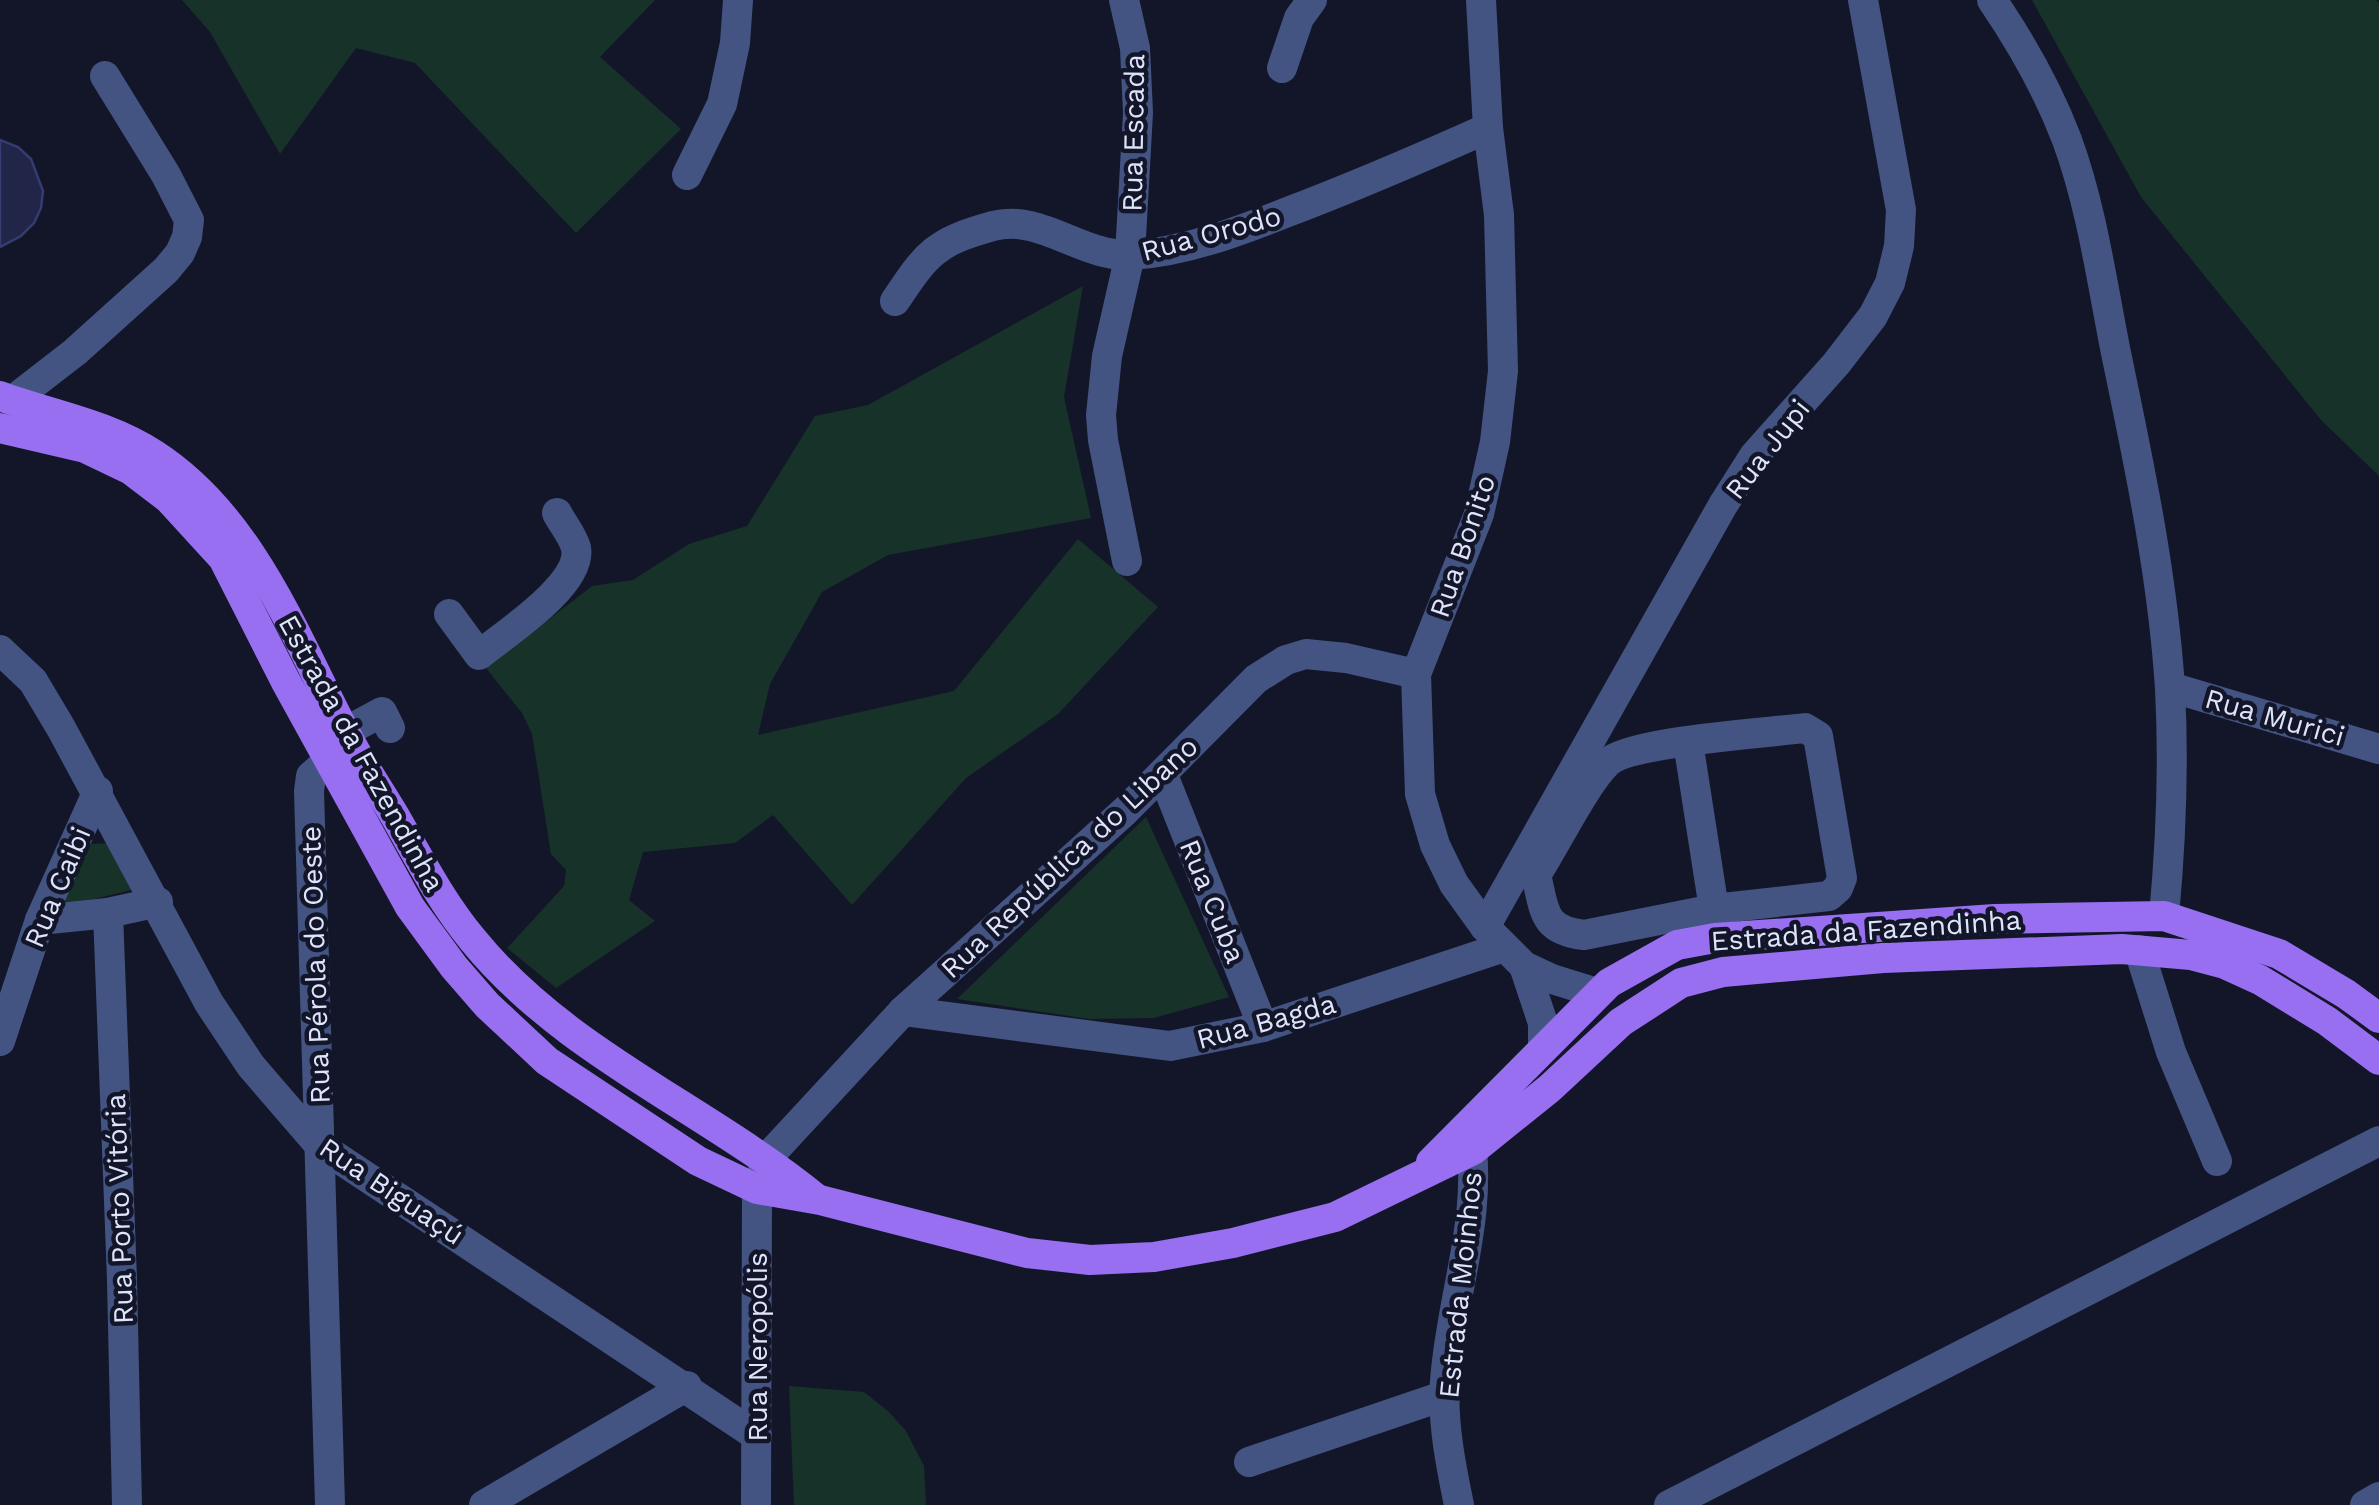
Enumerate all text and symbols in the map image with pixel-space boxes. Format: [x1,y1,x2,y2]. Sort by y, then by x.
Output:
street label: Rua Escada [1116,54,1151,212]
street label: Rua Orodo [1138,199,1285,268]
street label: Rua Jupi [1718,393,1817,506]
street label: Rua Bonito [1423,470,1502,622]
street label: Estrada da Fazendinha [272,609,451,897]
street label: Rua Murici [2201,682,2348,753]
street label: Rua República do Libano [934,730,1205,985]
street label: Rua Caibi [17,822,98,952]
street label: Rua Pérola do Oeste [294,825,337,1105]
street label: Rua Cuba [1173,835,1252,968]
street label: Estrada da Fazendinha [1710,903,2022,958]
street label: Rua Bagda [1193,987,1339,1056]
street label: Rua Porto Vitória [99,1093,140,1325]
street label: Rua Biguaçú [313,1131,470,1252]
street label: Estrada Moinhos [1432,1170,1489,1400]
street label: Rua Neropólis [741,1252,774,1442]

